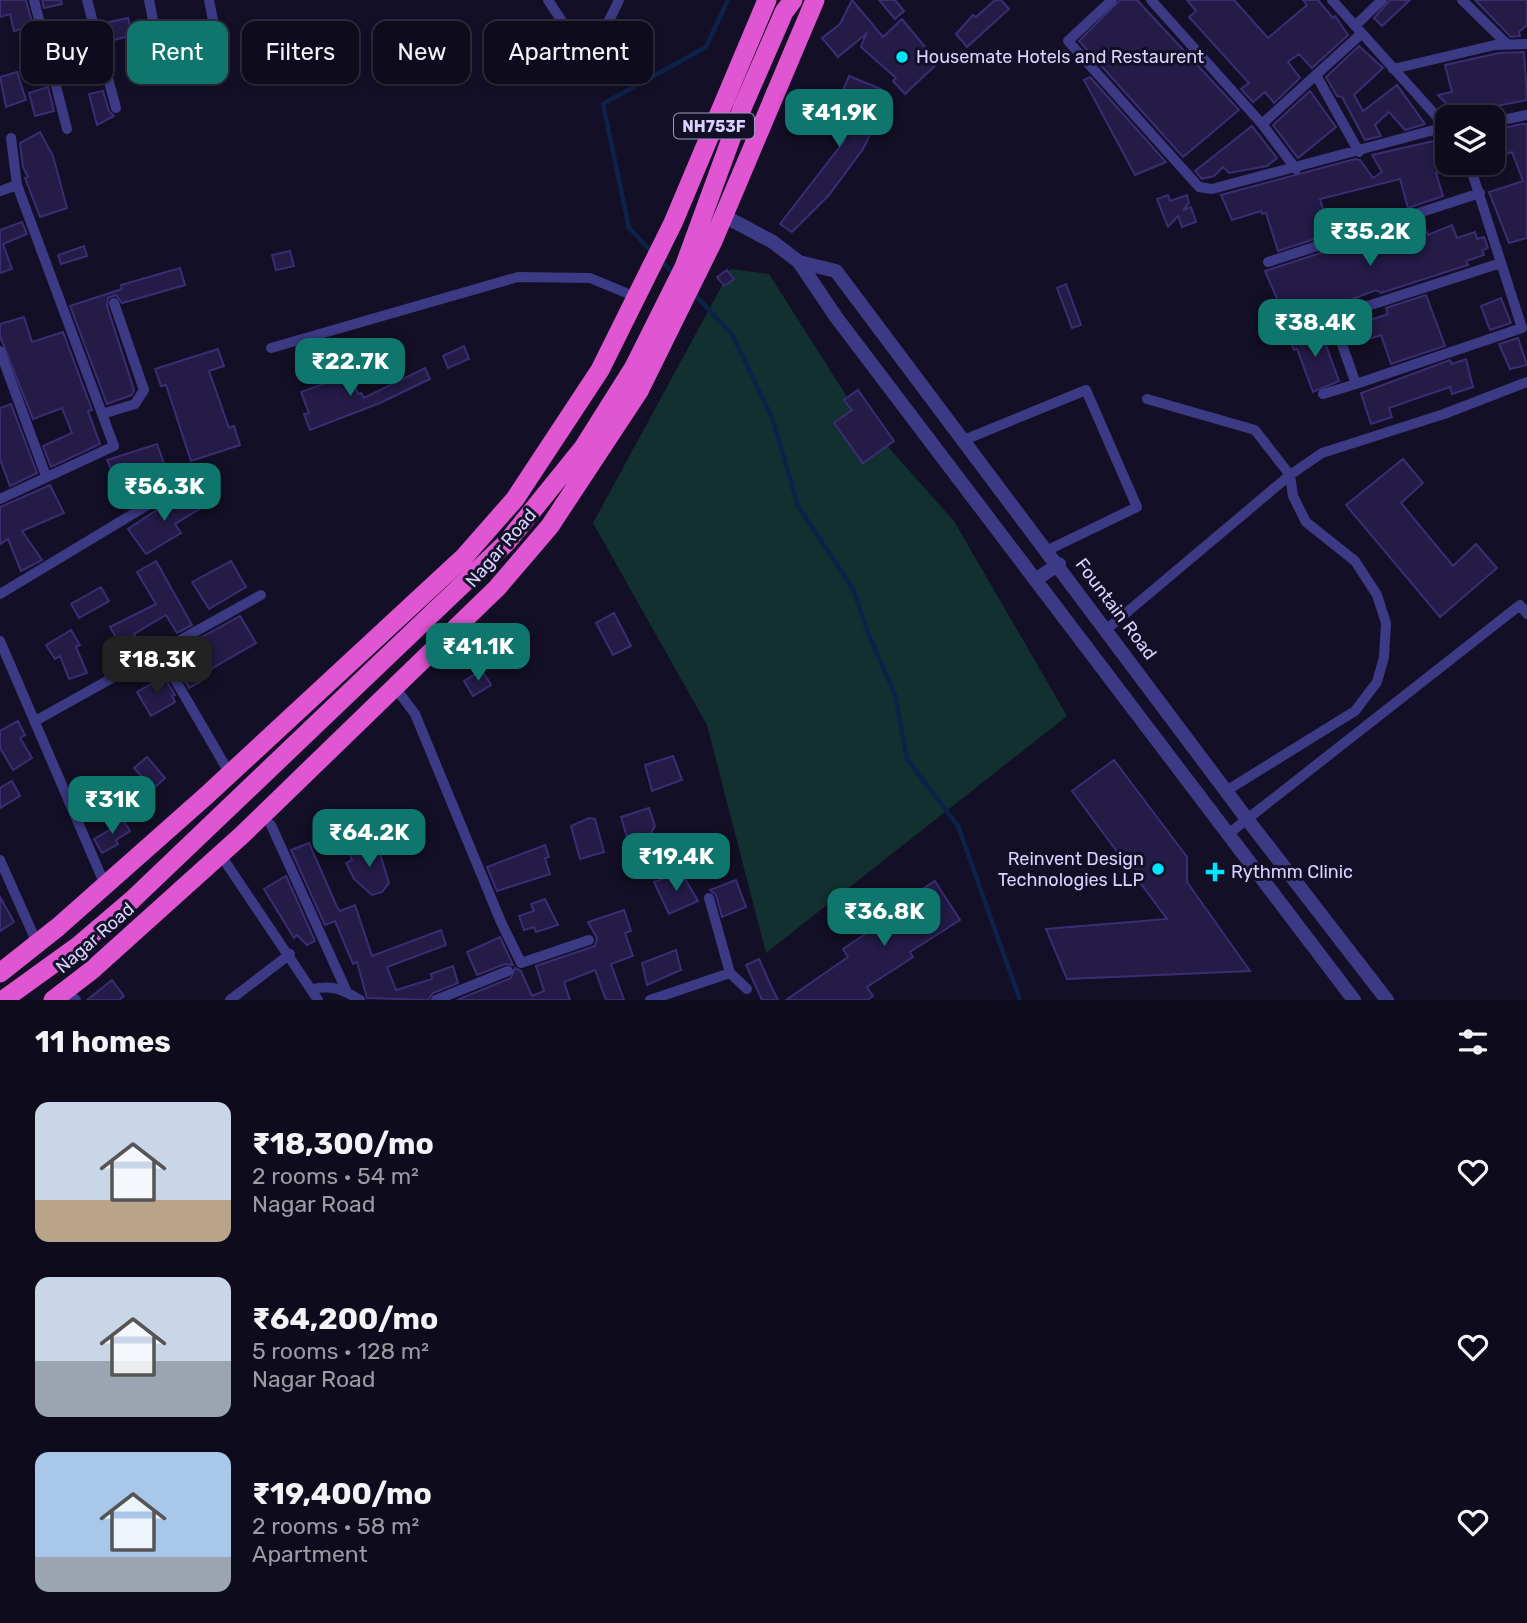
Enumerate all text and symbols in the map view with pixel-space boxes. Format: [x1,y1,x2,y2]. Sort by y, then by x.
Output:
chip: Buy [21,21,113,84]
chip: Rent [127,21,228,84]
chip: Filters [242,21,359,84]
chip: New [373,21,470,84]
chip: Apartment [484,21,653,84]
place label: Housemate Hotels and Restaurent [916,46,1204,68]
marker: Housemate Hotels and Restaurent [894,49,910,65]
pin: ₹41.9K [782,90,896,149]
text: ₹41.9K [801,98,877,126]
map controls [1435,105,1505,175]
button: layers [1435,105,1505,175]
road number: NH753F [674,114,754,138]
pin: ₹35.2K [1313,208,1427,268]
text: ₹35.2K [1330,217,1410,245]
pin: ₹38.4K [1258,300,1372,359]
text: ₹38.4K [1274,308,1356,336]
pin: ₹22.7K [293,338,407,398]
text: ₹22.7K [311,347,389,375]
pin: ₹56.3K [107,463,221,523]
text: ₹56.3K [124,472,204,500]
street label: Nagar Road [461,504,541,592]
street label: Fountain Road [1071,554,1161,664]
pin: ₹41.1K [421,624,535,683]
text: ₹41.1K [442,632,514,660]
pin: ₹18.3K [100,636,214,696]
text: ₹18.3K [118,645,196,673]
pin: ₹31K [71,776,153,836]
text: ₹31K [84,785,140,813]
pin: ₹64.2K [312,810,426,869]
text: ₹64.2K [328,818,410,846]
pin: ₹19.4K [619,834,733,893]
text: ₹19.4K [638,842,714,870]
place label: Reinvent Design Technologies LLP [998,848,1144,891]
marker: Reinvent Design Technologies LLP [1150,861,1166,877]
place label: Rythmm Clinic [1231,861,1353,883]
marker: Rythmm Clinic [1205,862,1225,882]
pin: ₹36.8K [827,888,941,948]
text: ₹36.8K [843,897,925,925]
street label: Nagar Road [51,898,139,978]
icon: filters [1454,1023,1492,1061]
text: 11 homes [35,1024,171,1060]
text: ₹18,300/mo [252,1126,434,1162]
icon: home [91,1130,175,1214]
icon: heart [1454,1153,1492,1191]
text: 2 rooms · 54 m² [252,1162,419,1190]
text: Nagar Road [252,1190,375,1218]
text: ₹64,200/mo [252,1301,438,1337]
icon: home [91,1305,175,1389]
icon: heart [1454,1328,1492,1366]
text: 5 rooms · 128 m² [252,1337,429,1365]
text: Nagar Road [252,1365,375,1393]
text: ₹19,400/mo [252,1476,432,1512]
icon: home [91,1480,175,1564]
icon: heart [1454,1503,1492,1541]
text: 2 rooms · 58 m² [252,1512,419,1540]
text: Apartment [252,1540,368,1568]

